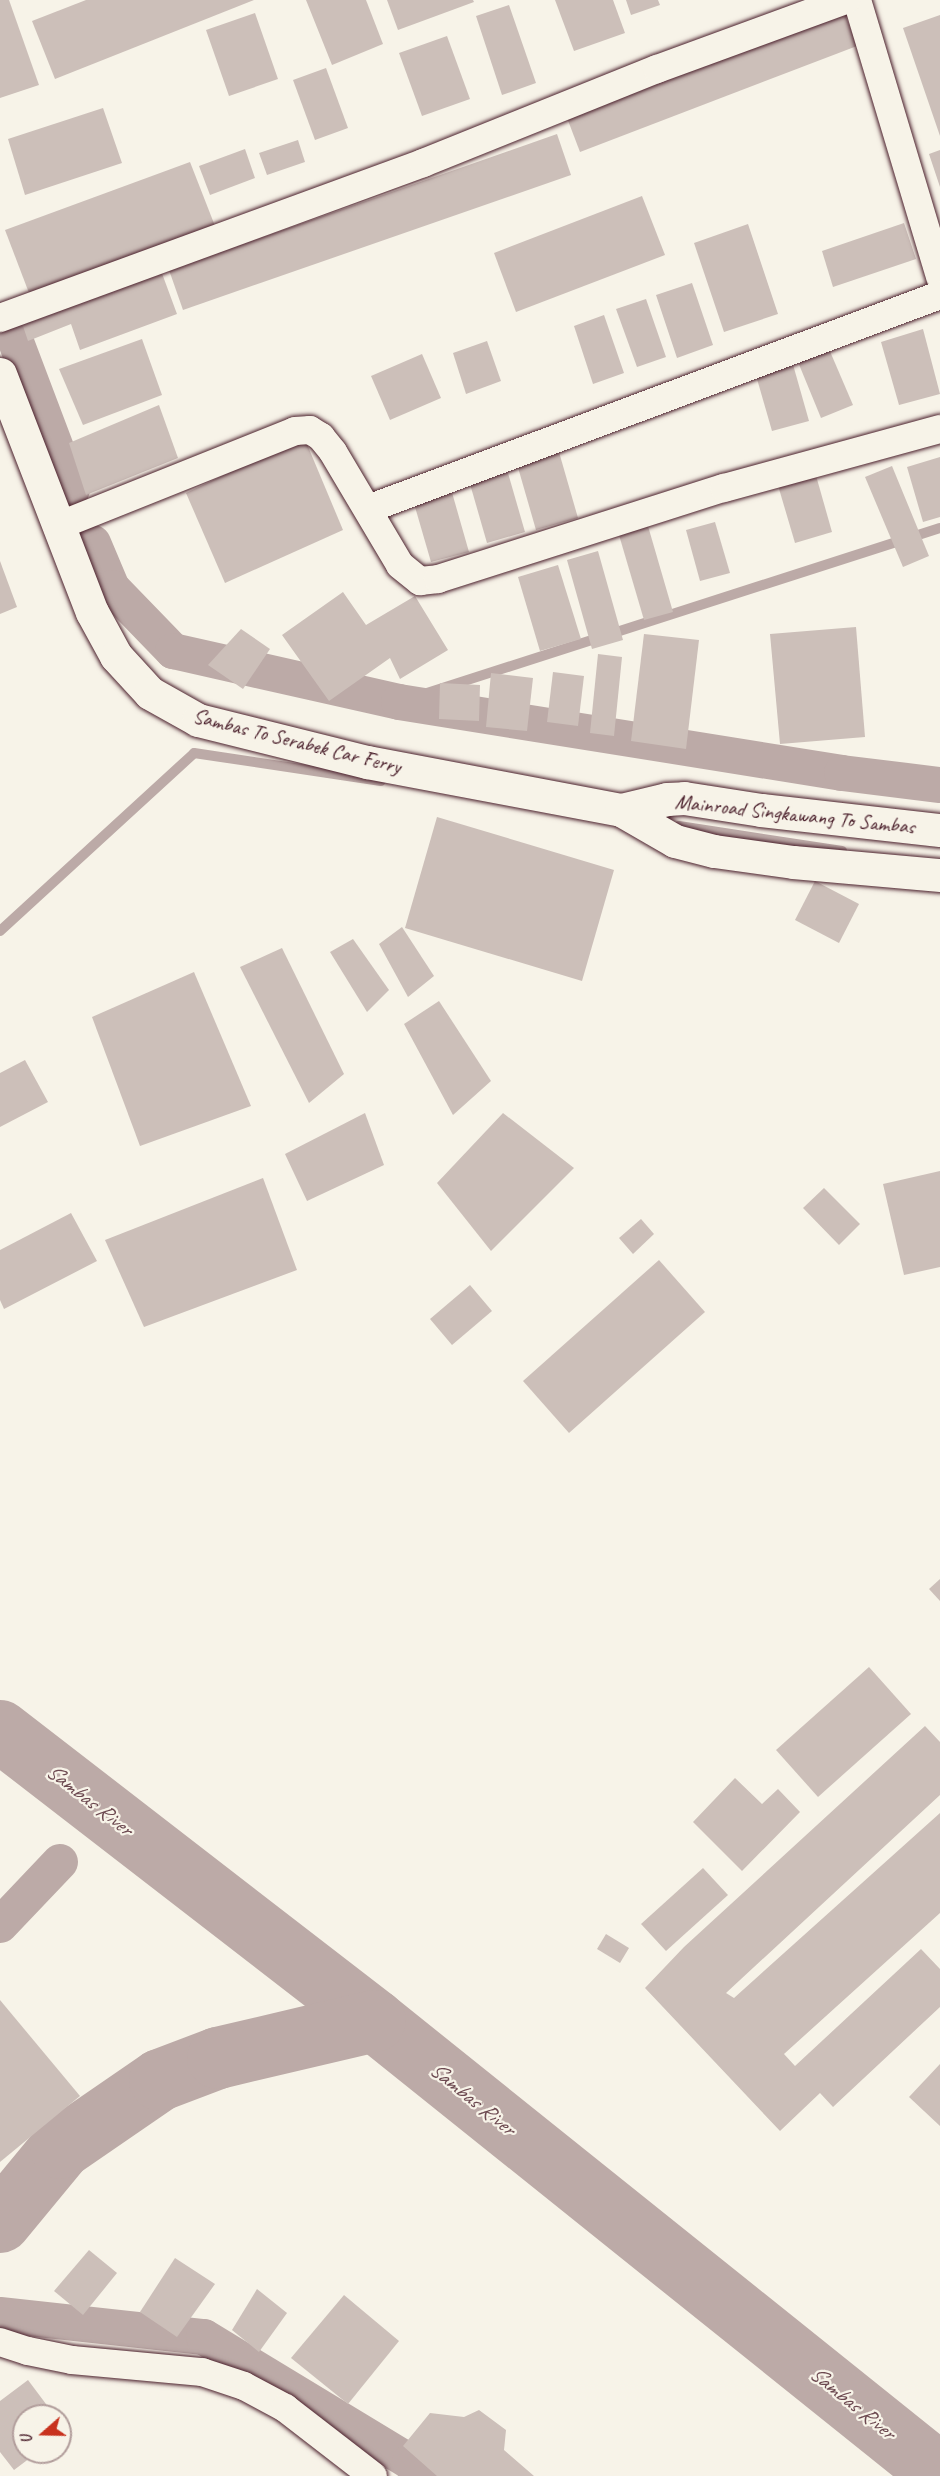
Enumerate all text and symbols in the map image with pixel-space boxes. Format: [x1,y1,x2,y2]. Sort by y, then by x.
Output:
street label: Sambas To Serabek Car Ferry [191,703,403,779]
street label: Mainroad Singkawang To Sambas [674,789,916,839]
water label: Sambas River [41,1758,137,1842]
water label: Sambas River [424,2057,520,2141]
water label: Sambas River [804,2361,900,2445]
north arrow [12,2404,72,2464]
text: U [16,2432,38,2447]

